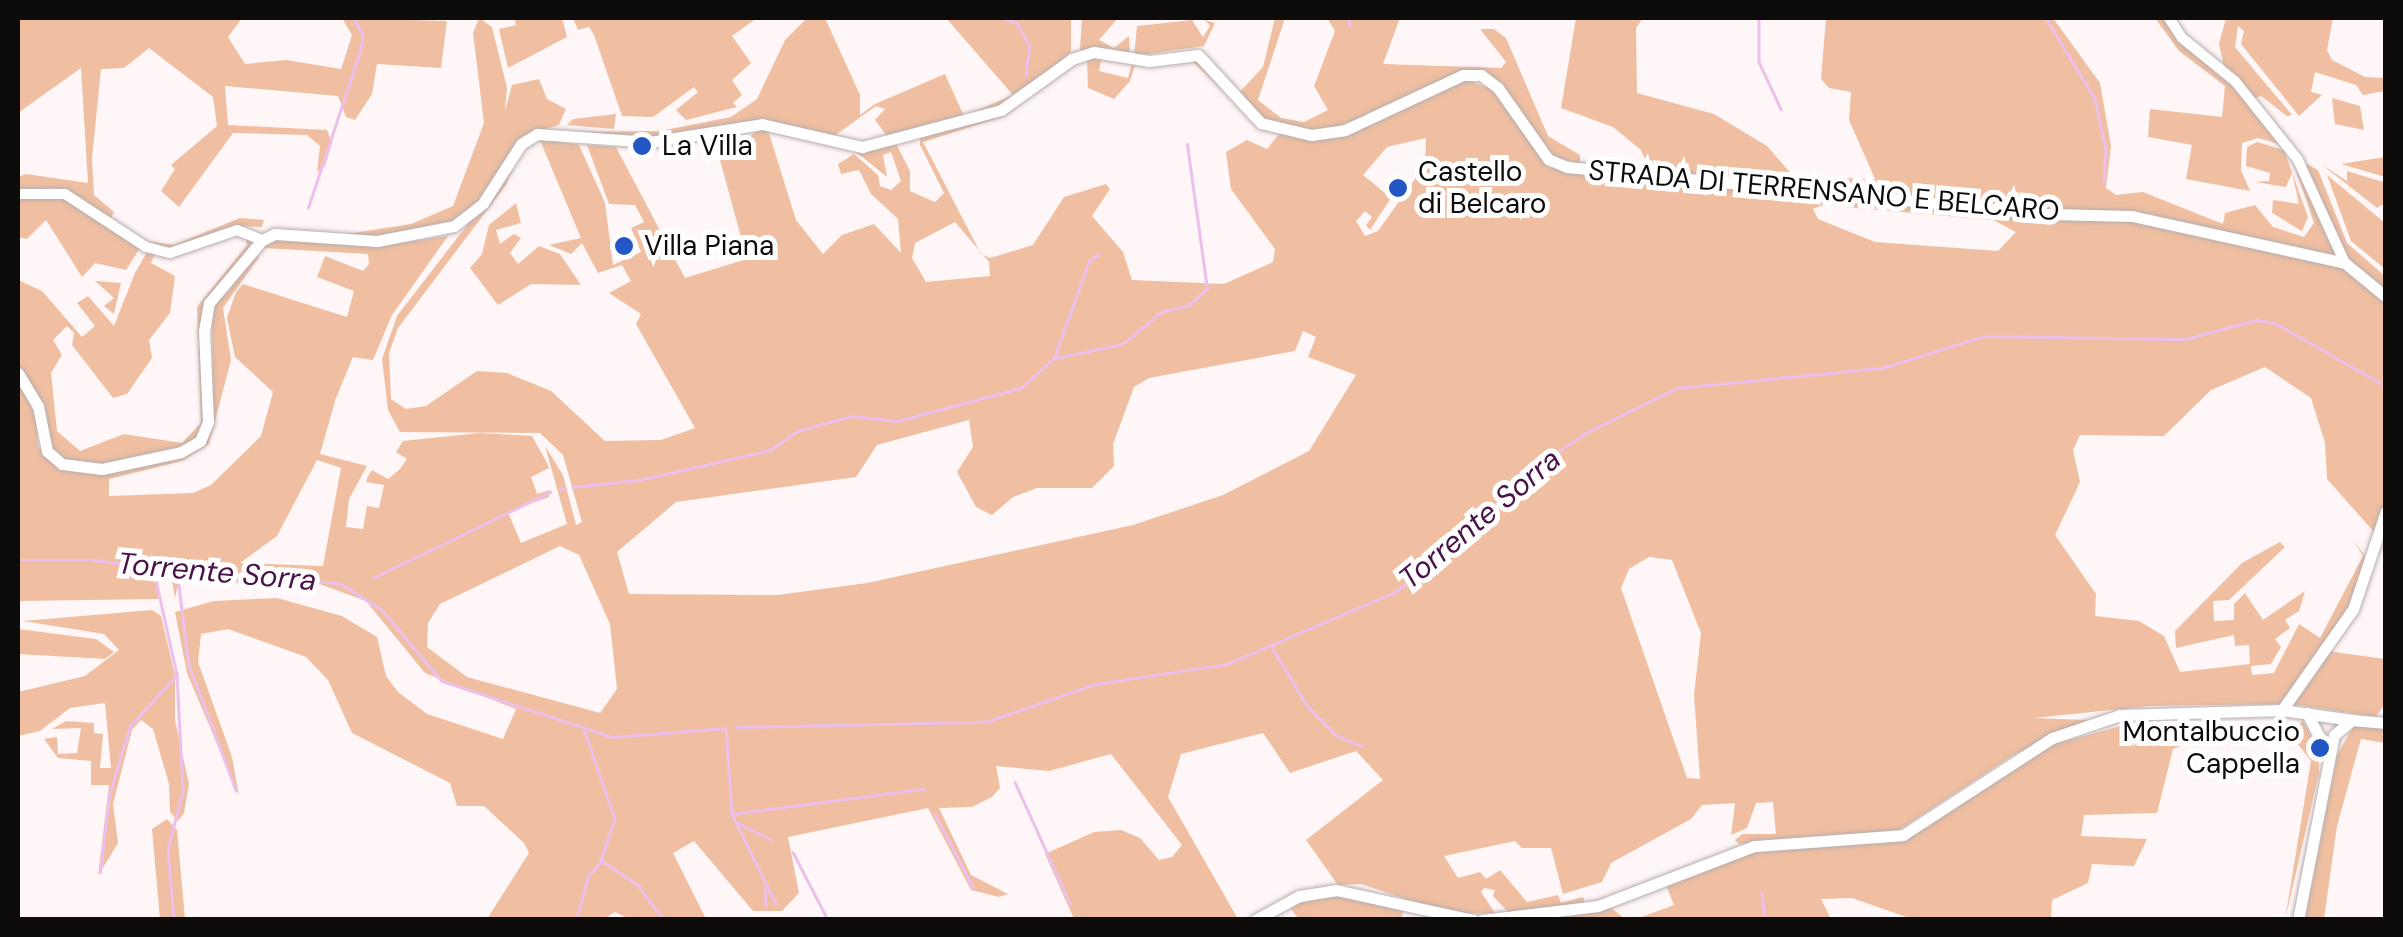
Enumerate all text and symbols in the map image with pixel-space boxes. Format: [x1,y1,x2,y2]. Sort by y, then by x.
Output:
place label: La Villa [662,129,753,163]
marker: La Villa [631,135,653,157]
street label: STRADA DI TERRENSANO E BELCARO [1587,154,2061,228]
place label: Castello di Belcaro [1418,155,1546,221]
marker: Castello di Belcaro [1387,177,1409,199]
place label: Villa Piana [644,229,774,263]
marker: Villa Piana [613,235,635,257]
water label: Torrente Sorra [1392,441,1568,597]
water label: Torrente Sorra [116,545,318,599]
place label: Montalbuccio Cappella [2122,715,2300,781]
marker: Montalbuccio Cappella [2309,737,2331,759]

